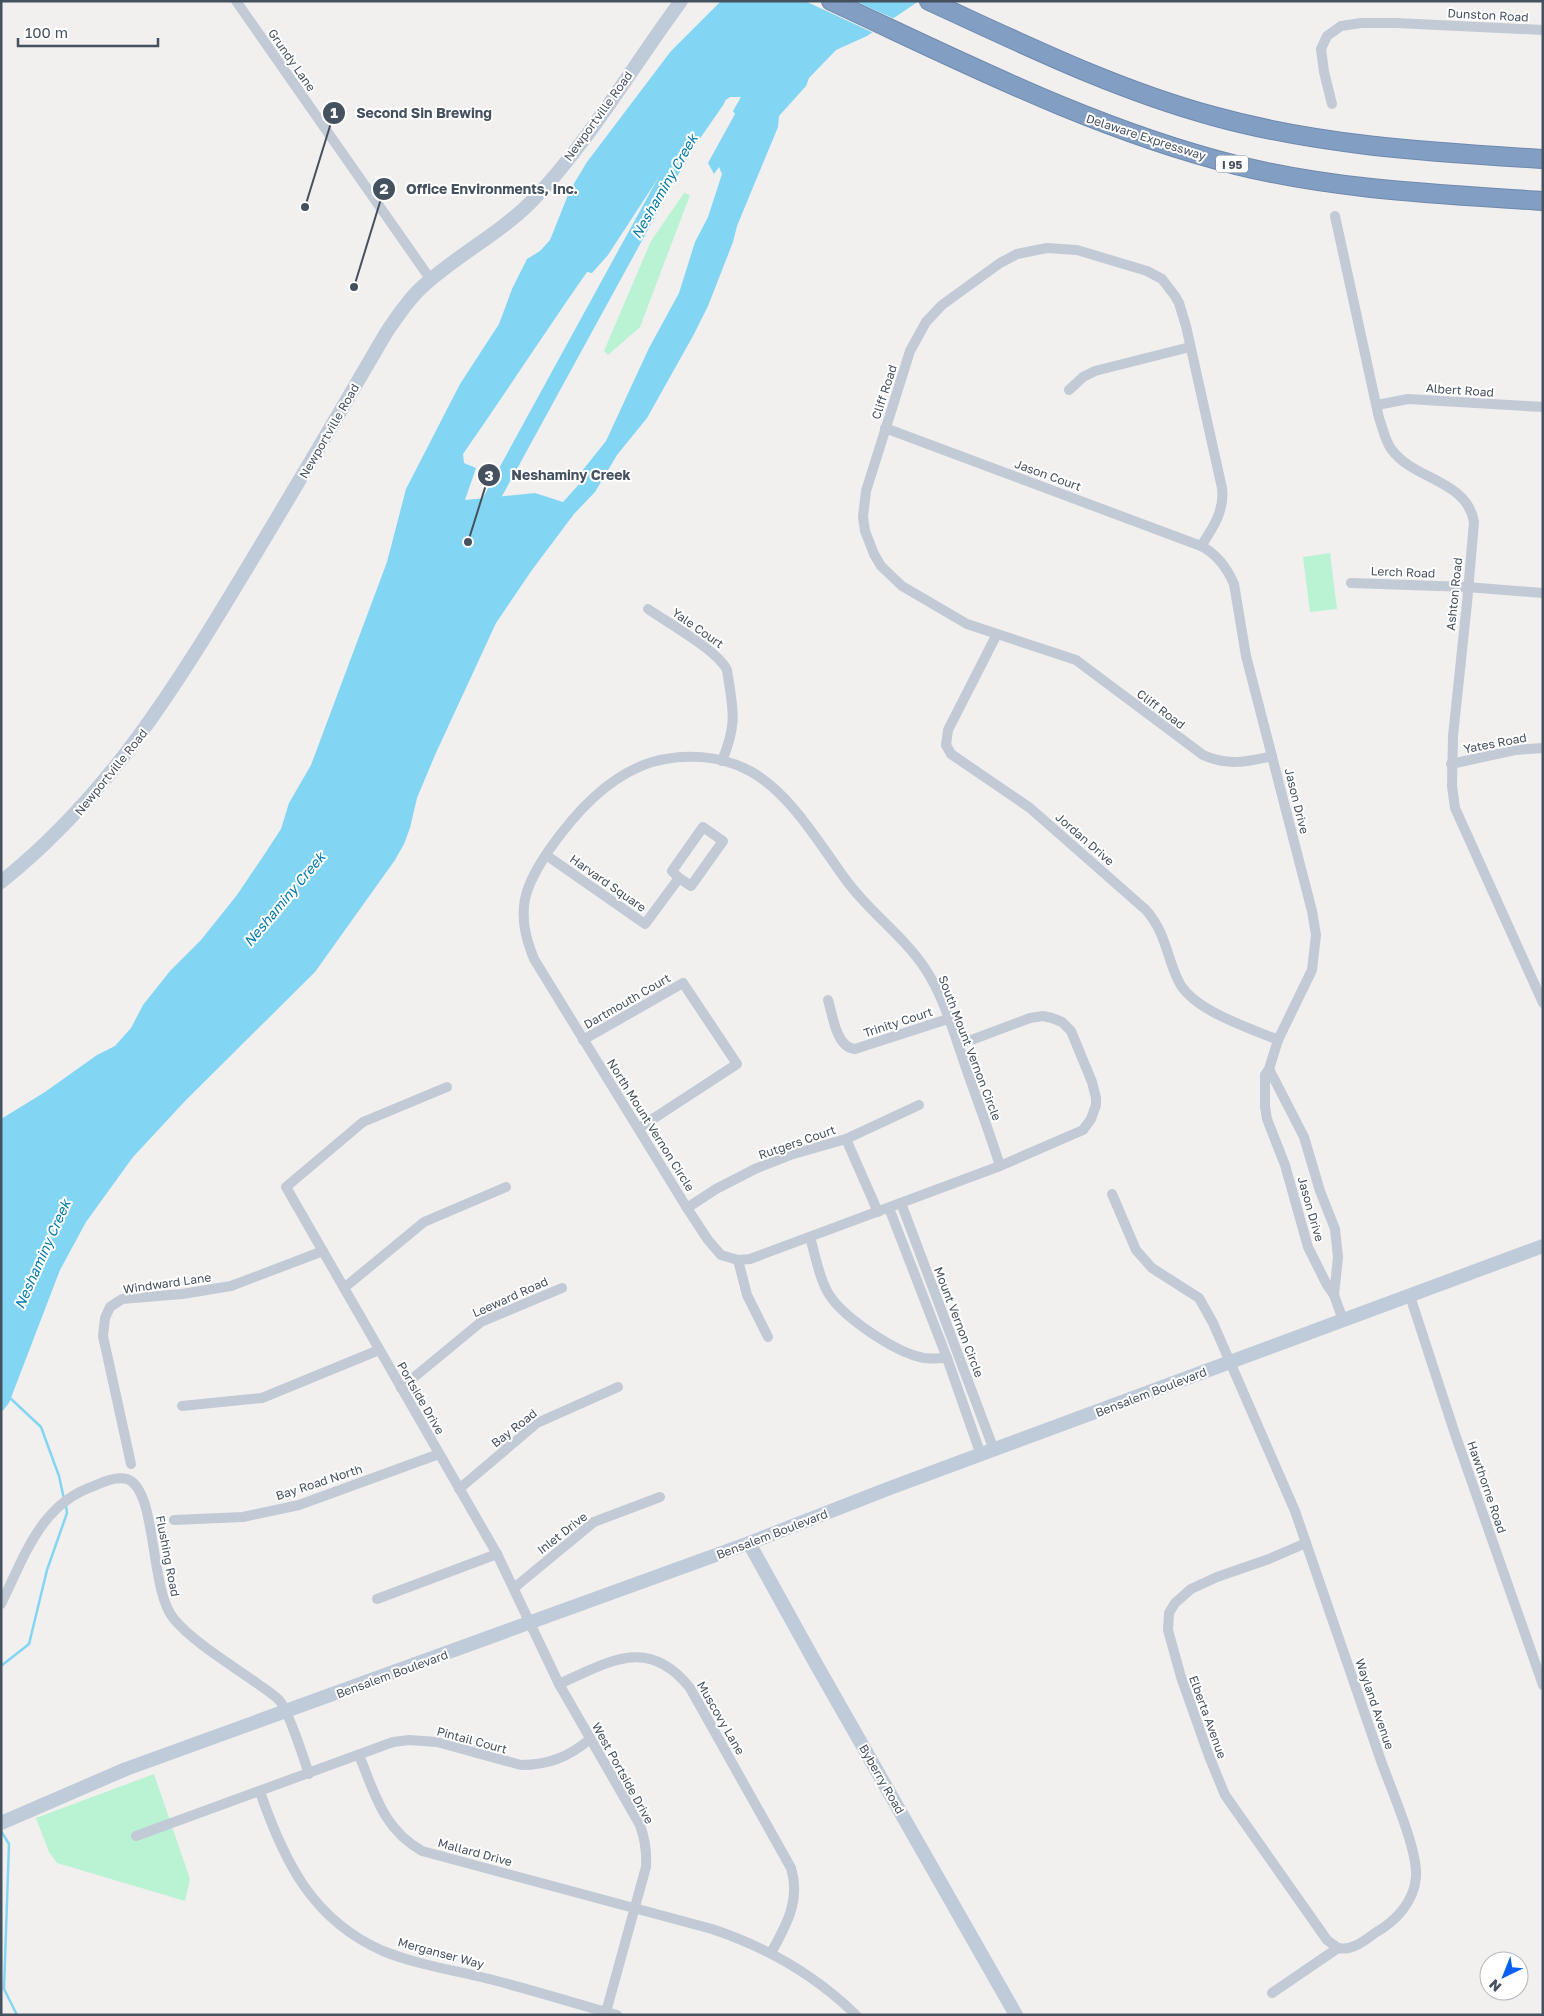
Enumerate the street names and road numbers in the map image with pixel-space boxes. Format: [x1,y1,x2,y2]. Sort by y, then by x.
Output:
street label: Dunston Road [1447,5,1529,25]
street label: Grundy Lane [265,26,319,94]
street label: Newportville Road [560,68,636,164]
street label: Delaware Expressway [1084,111,1208,164]
road number: I 95 [1216,156,1248,172]
street label: Cliff Road [868,363,900,421]
street label: Albert Road [1426,380,1494,400]
street label: Newportville Road [296,381,362,481]
street label: Jason Court [1013,456,1084,494]
street label: Ashton Road [1443,557,1465,631]
street label: Lerch Road [1370,563,1436,581]
street label: Yale Court [669,605,727,651]
street label: Cliff Road [1134,686,1188,732]
street label: Newportville Road [71,726,151,818]
street label: Yates Road [1462,730,1528,756]
street label: Jason Drive [1282,767,1312,835]
street label: Jordan Drive [1053,809,1117,869]
street label: Harvard Square [567,851,649,915]
street label: Dartmouth Court [581,970,673,1032]
street label: South Mount Vernon Circle [935,973,1005,1123]
street label: Trinity Court [861,1004,935,1040]
street label: North Mount Vernon Circle [604,1056,698,1194]
street label: Rutgers Court [756,1122,838,1162]
street label: Jason Drive [1295,1175,1327,1243]
street label: Mount Vernon Circle [931,1265,987,1379]
street label: Windward Lane [122,1269,212,1297]
street label: Leeward Road [470,1274,550,1320]
street label: Portside Drive [394,1359,448,1437]
street label: Bensalem Boulevard [1093,1364,1209,1420]
street label: Bay Road [488,1406,540,1450]
street label: Hawthorne Road [1464,1439,1510,1535]
street label: Bay Road North [274,1461,364,1503]
street label: Bensalem Boulevard [714,1506,830,1562]
street label: Inlet Drive [534,1509,590,1557]
street label: Flushing Road [153,1514,183,1598]
street label: Bensalem Boulevard [334,1647,450,1701]
street label: Wayland Avenue [1352,1657,1398,1751]
street label: Elberta Avenue [1186,1673,1230,1761]
street label: Muscovy Lane [694,1679,748,1757]
street label: West Portside Drive [589,1720,657,1826]
street label: Pintail Court [435,1723,509,1757]
street label: Byberry Road [856,1742,908,1816]
street label: Mallard Drive [436,1835,514,1869]
street label: Merganser Way [396,1934,486,1972]

